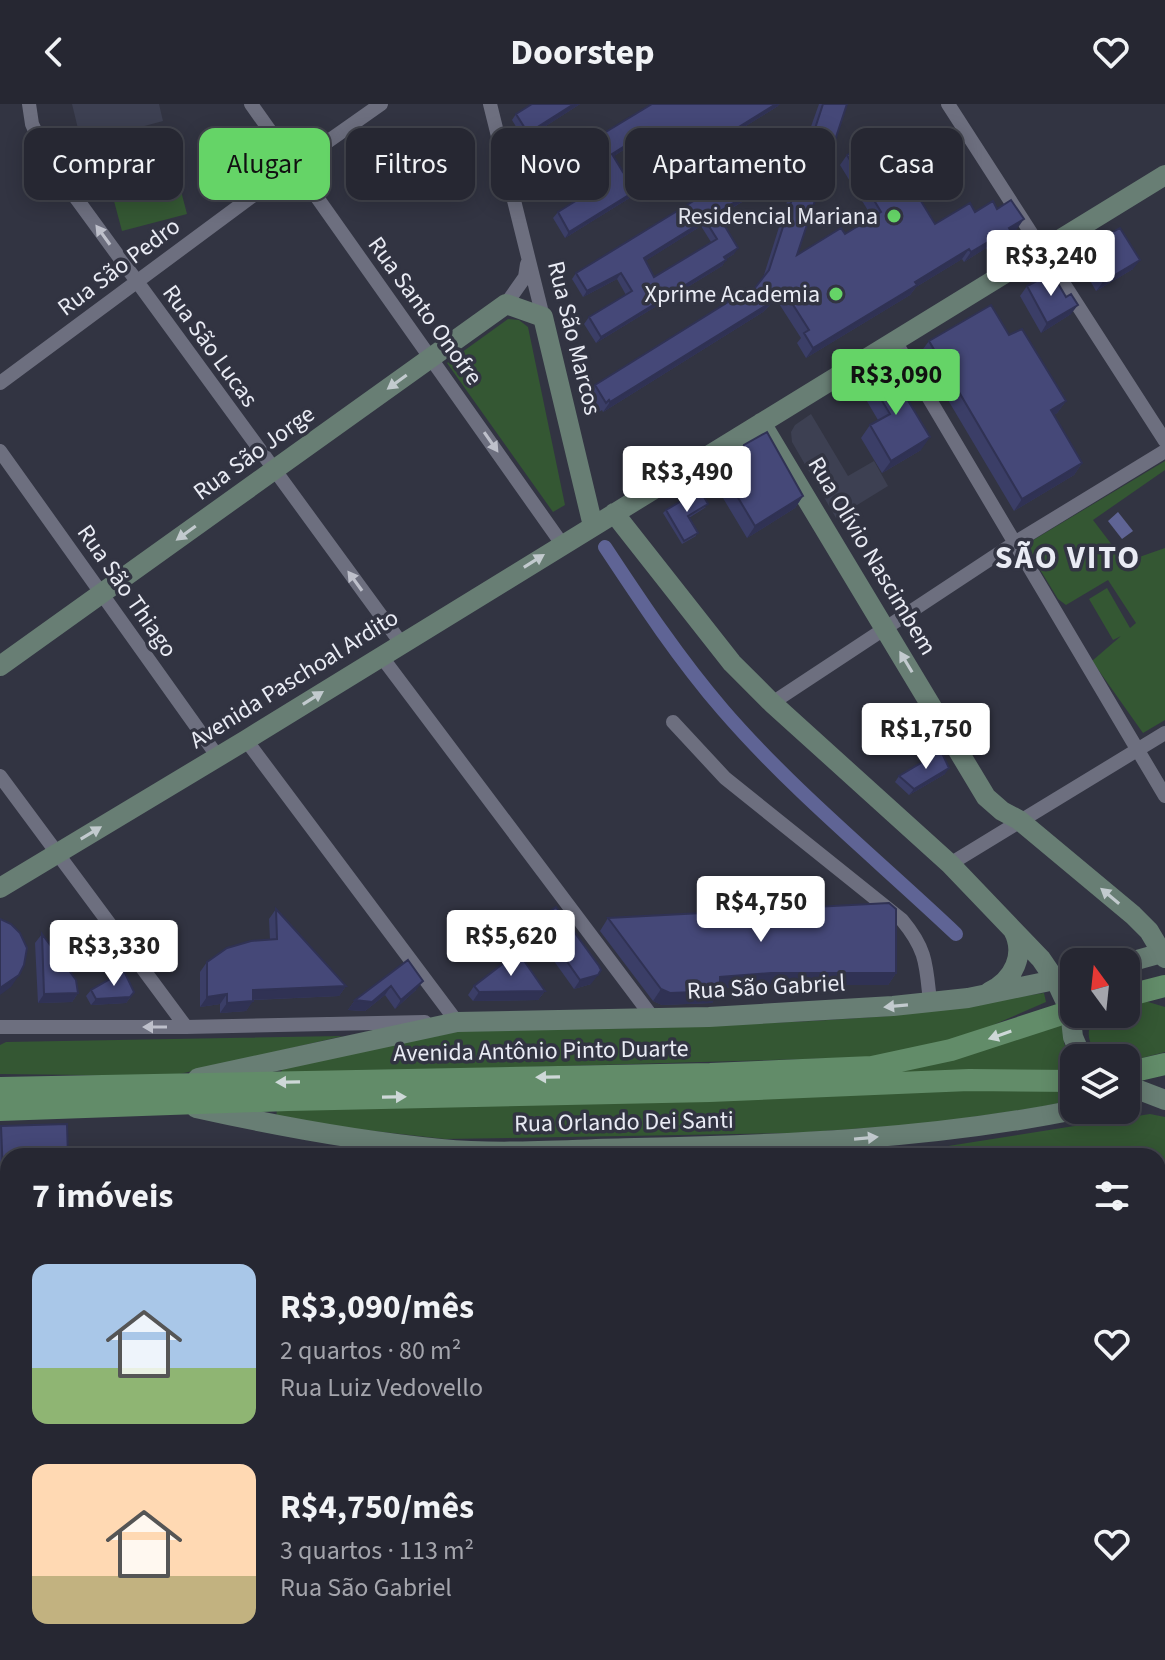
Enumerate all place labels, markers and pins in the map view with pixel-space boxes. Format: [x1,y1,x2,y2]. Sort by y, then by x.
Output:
place label: Residencial Mariana [677,199,878,234]
marker: Residencial Mariana [885,207,903,225]
pin: R$3,240 [977,230,1125,298]
place label: Xprime Academia [645,277,820,312]
marker: Xprime Academia [827,285,845,303]
pin: R$3,090 [822,349,970,417]
pin: R$3,490 [613,446,761,514]
pin: R$1,750 [852,703,1000,771]
pin: R$4,750 [687,876,835,944]
pin: R$5,620 [437,910,585,978]
pin: R$3,330 [40,920,188,988]

